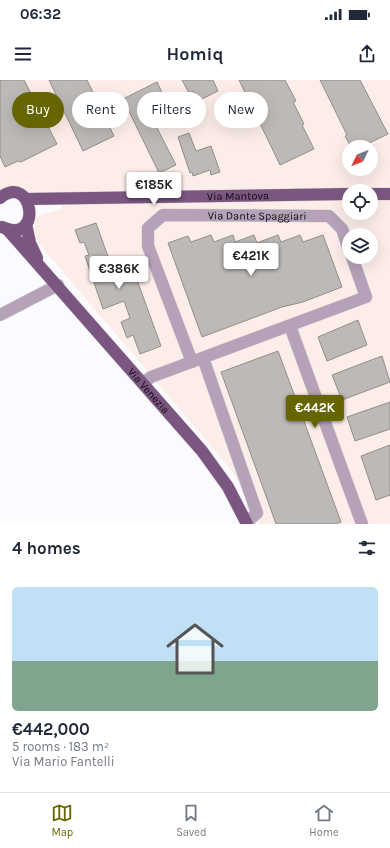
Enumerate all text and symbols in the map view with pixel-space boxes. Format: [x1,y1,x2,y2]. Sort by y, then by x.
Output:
text: 06:32 [20,5,61,23]
icon: menu [12,43,34,65]
text: Homiq [167,43,223,65]
icon: share [356,43,378,65]
chip: Buy [12,92,64,128]
chip: Rent [72,92,129,128]
chip: Filters [137,92,206,128]
chip: New [214,92,268,128]
north arrow [342,140,378,176]
map controls [342,140,378,264]
pin: €185K [126,172,182,206]
text: €185K [135,177,173,192]
button: locate [342,184,378,220]
street label: Via Mantova [207,189,269,203]
street label: Via Dante Spaggiari [208,209,307,223]
button: layers [342,228,378,264]
pin: €421K [223,243,279,277]
text: €421K [233,248,269,263]
pin: €386K [91,256,147,290]
text: €386K [98,261,140,276]
street label: Via Venezia [125,365,172,416]
pin: €442K [287,395,343,429]
text: €442K [295,400,335,415]
icon: filters [356,537,378,559]
text: 4 homes [12,538,81,558]
icon: home [159,613,231,685]
text: €442,000 [12,719,90,739]
text: 5 rooms · 183 m² [12,739,109,754]
text: Via Mario Fantelli [12,754,115,769]
tab: Map [51,802,73,839]
tab: Saved [176,802,207,839]
tab: Home [309,802,339,839]

